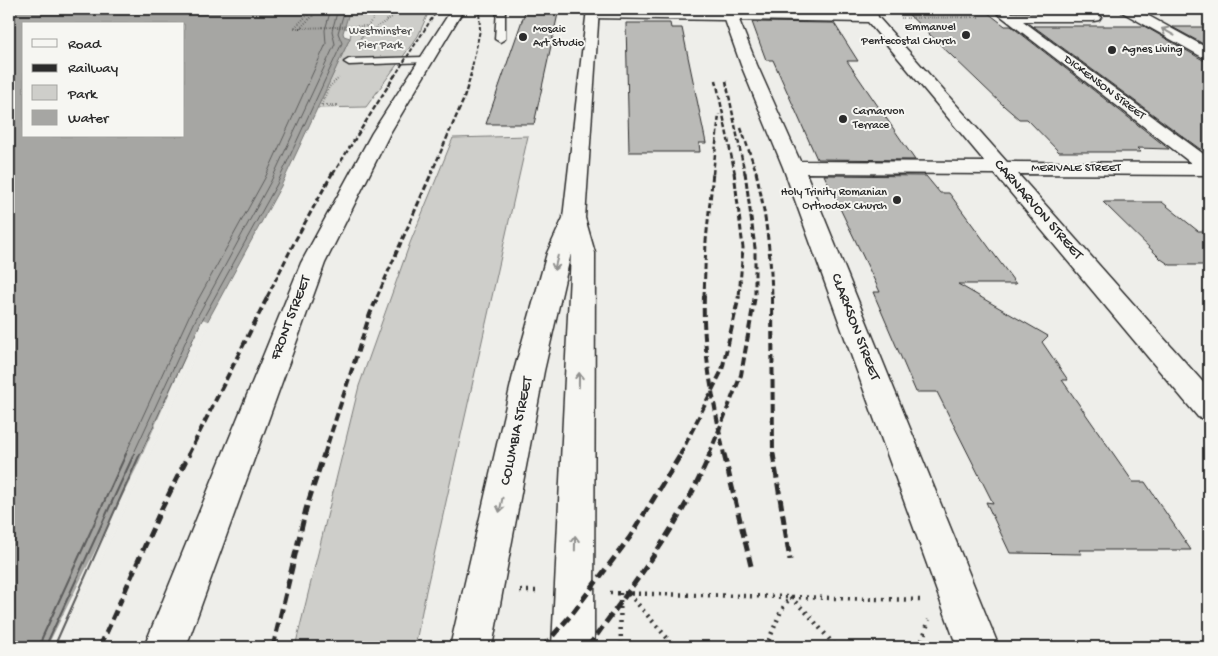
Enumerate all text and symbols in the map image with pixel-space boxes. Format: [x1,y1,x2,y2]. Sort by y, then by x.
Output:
place label: Emmanuel Pentecostal Church [860,21,957,49]
legend [22,22,185,138]
place label: Mosaic Art Studio [533,23,584,51]
park label: Westminster Pier Park [349,25,413,53]
one-way arrow [1161,27,1176,37]
marker: Emmanuel Pentecostal Church [960,29,972,41]
marker: Mosaic Art Studio [517,31,529,43]
text: Road [68,36,102,54]
place label: Agnes Living [1122,43,1183,57]
marker: Agnes Living [1106,44,1118,56]
street label: DICKENSON STREET [1060,52,1149,124]
text: Railway [68,60,119,78]
text: Park [67,86,98,104]
place label: Carnarvon Terrace [852,105,905,133]
text: Water [68,110,110,128]
marker: Carnarvon Terrace [837,113,849,125]
street label: CARNARVON STREET [990,156,1087,265]
street label: MERIVALE STREET [1031,162,1122,176]
place label: Holy Trinity Romanian Orthodox Church [781,186,888,214]
marker: Holy Trinity Romanian Orthodox Church [891,194,903,206]
one-way arrow [551,255,560,271]
street label: CLARKSON STREET [826,271,884,384]
street label: FRONT STREET [266,272,316,364]
one-way arrow [575,373,584,389]
street label: COLUMBIA STREET [497,374,538,487]
one-way arrow [496,496,505,512]
one-way arrow [570,535,580,552]

